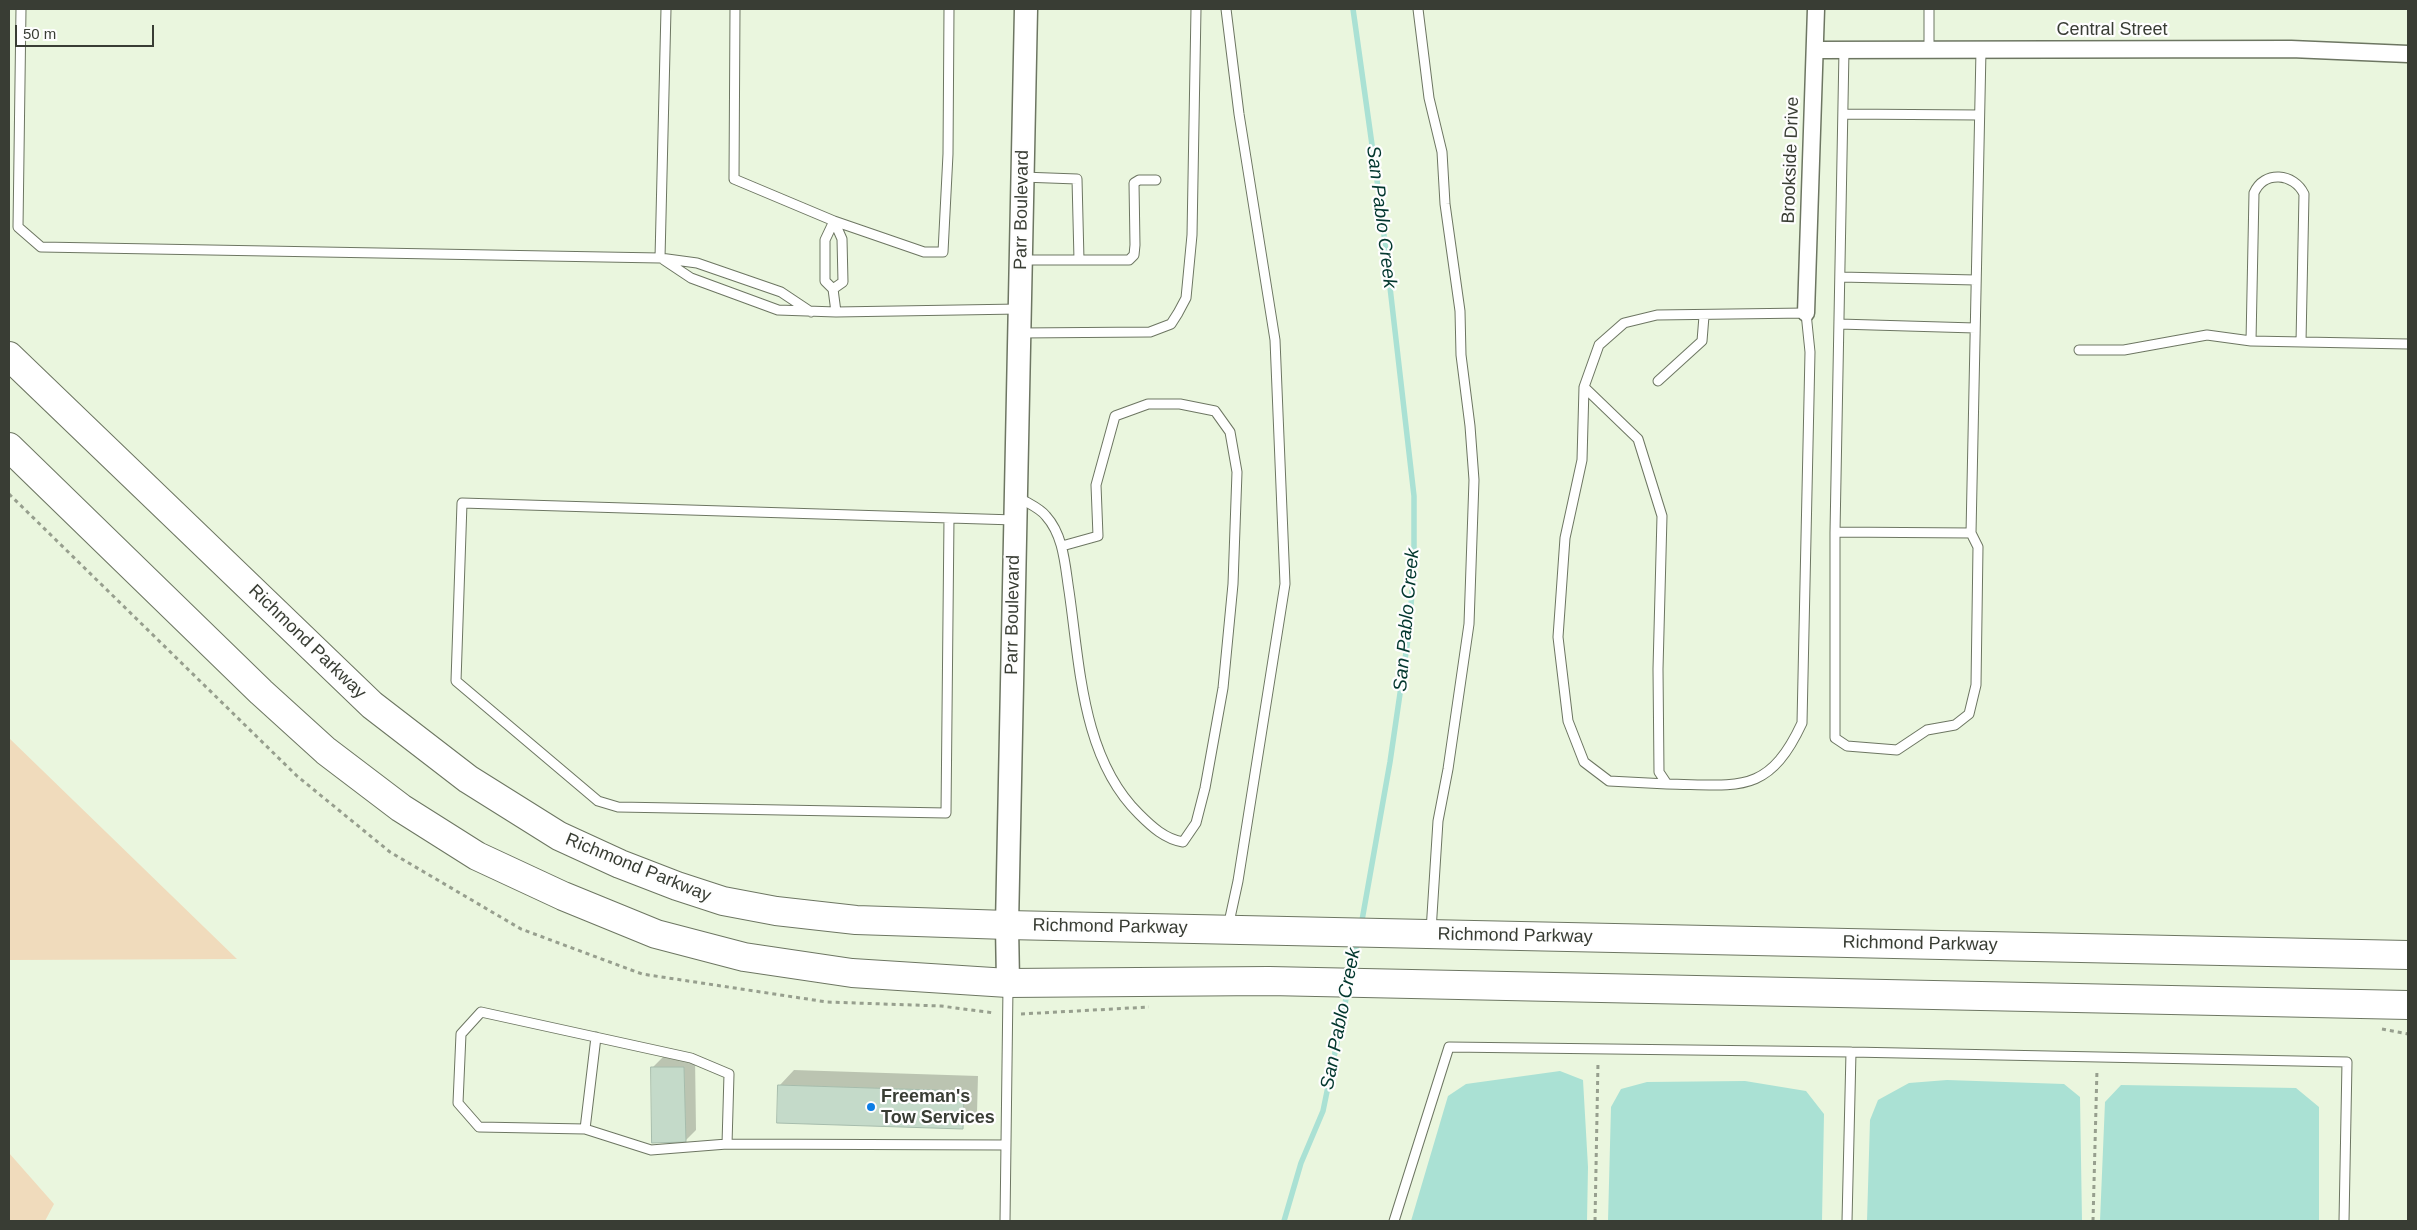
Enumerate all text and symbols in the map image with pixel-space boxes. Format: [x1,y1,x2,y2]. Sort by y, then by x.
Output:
scale bar [18,15,156,47]
street label: Central Street [2056,19,2168,41]
text: 50 m [23,25,56,42]
street label: Brookside Drive [1778,96,1804,224]
water label: San Pablo Creek [1361,144,1401,290]
street label: Parr Boulevard [1010,150,1034,270]
water label: San Pablo Creek [1389,547,1425,693]
street label: Parr Boulevard [1001,555,1025,675]
street label: Richmond Parkway [244,580,370,704]
street label: Richmond Parkway [562,829,714,907]
street label: Richmond Parkway [1032,915,1188,939]
street label: Richmond Parkway [1437,924,1593,948]
street label: Richmond Parkway [1842,932,1998,956]
water label: San Pablo Creek [1316,946,1366,1092]
place label: Freeman's Tow Services [881,1086,995,1128]
marker: Freeman's Tow Services [865,1101,877,1113]

